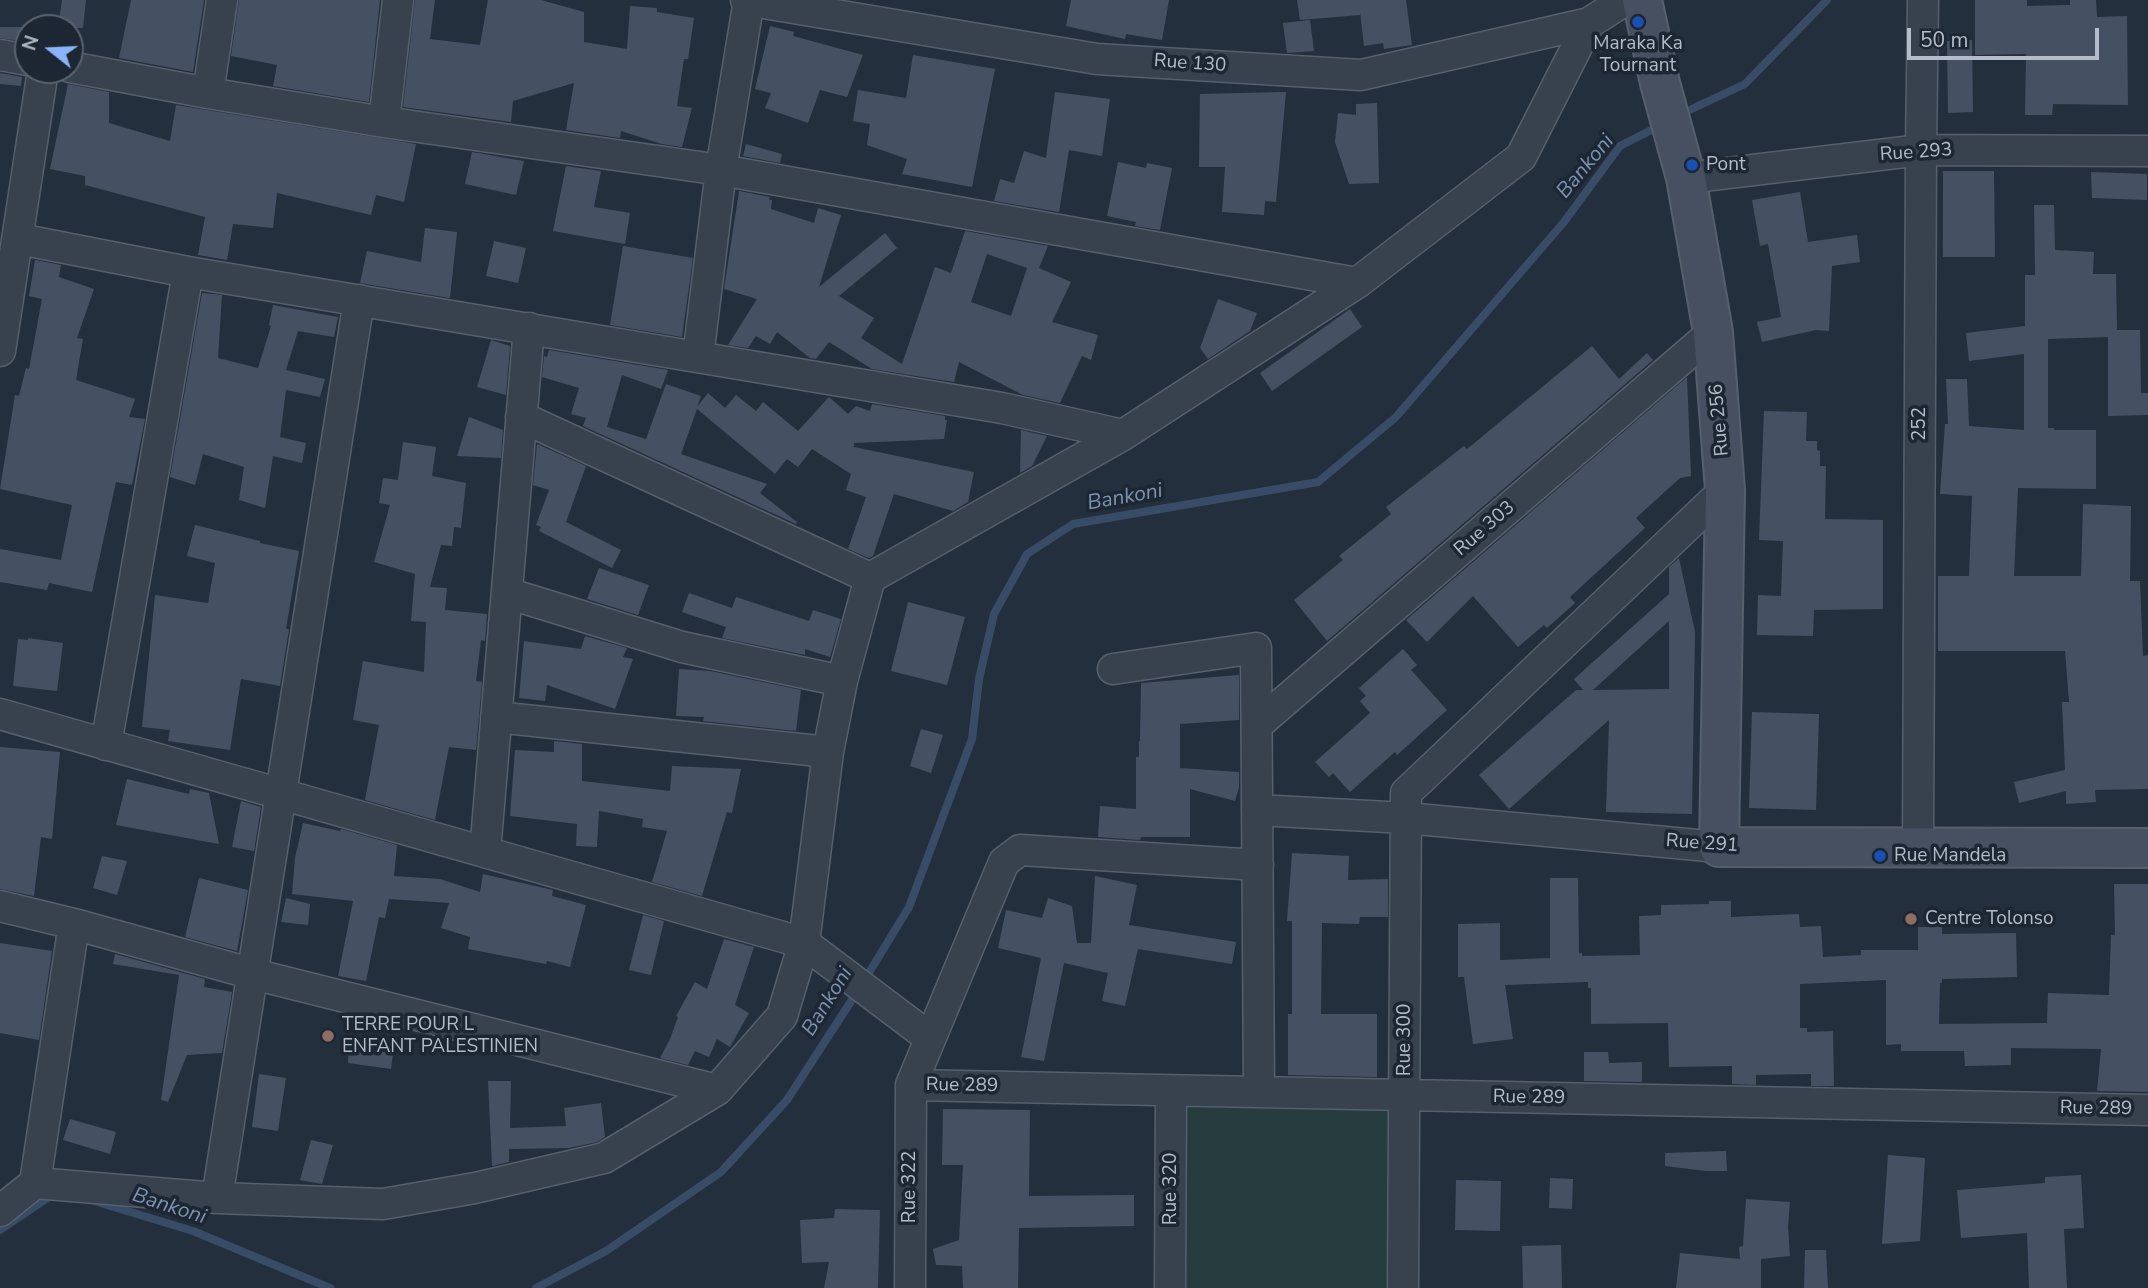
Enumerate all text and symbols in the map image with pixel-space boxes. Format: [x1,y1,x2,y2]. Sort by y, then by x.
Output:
north arrow [14,14,84,84]
marker: Maraka Ka Tournant [1630,14,1646,30]
scale bar [1910,14,2102,58]
text: 50 m [1920,26,1969,54]
text: N [16,32,45,54]
place label: Maraka Ka Tournant [1593,33,1683,77]
street label: Rue 130 [1153,50,1227,78]
water label: Bankoni [1552,130,1620,204]
street label: Rue 293 [1879,139,1953,167]
place label: Pont [1706,154,1746,176]
marker: Pont [1684,157,1700,173]
street label: Rue 256 [1705,383,1735,457]
street label: 252 [1909,407,1931,441]
water label: Bankoni [1085,479,1165,517]
street label: Rue 303 [1450,497,1520,561]
street label: Rue 291 [1665,830,1739,858]
place label: Rue Mandela [1894,845,2006,867]
marker: Rue Mandela [1872,848,1888,864]
place label: Centre Tolonso [1925,908,2053,930]
marker: Centre Tolonso [1903,911,1919,927]
water label: Bankoni [797,963,859,1041]
street label: Rue 300 [1394,1004,1416,1076]
place label: TERRE POUR L ENFANT PALESTINIEN [342,1014,538,1058]
marker: TERRE POUR L ENFANT PALESTINIEN [320,1028,336,1044]
street label: Rue 289 [926,1074,998,1098]
street label: Rue 289 [1493,1086,1565,1110]
street label: Rue 289 [2060,1097,2132,1121]
street label: Rue 322 [899,1151,921,1223]
street label: Rue 320 [1160,1153,1182,1225]
water label: Bankoni [129,1183,209,1231]

